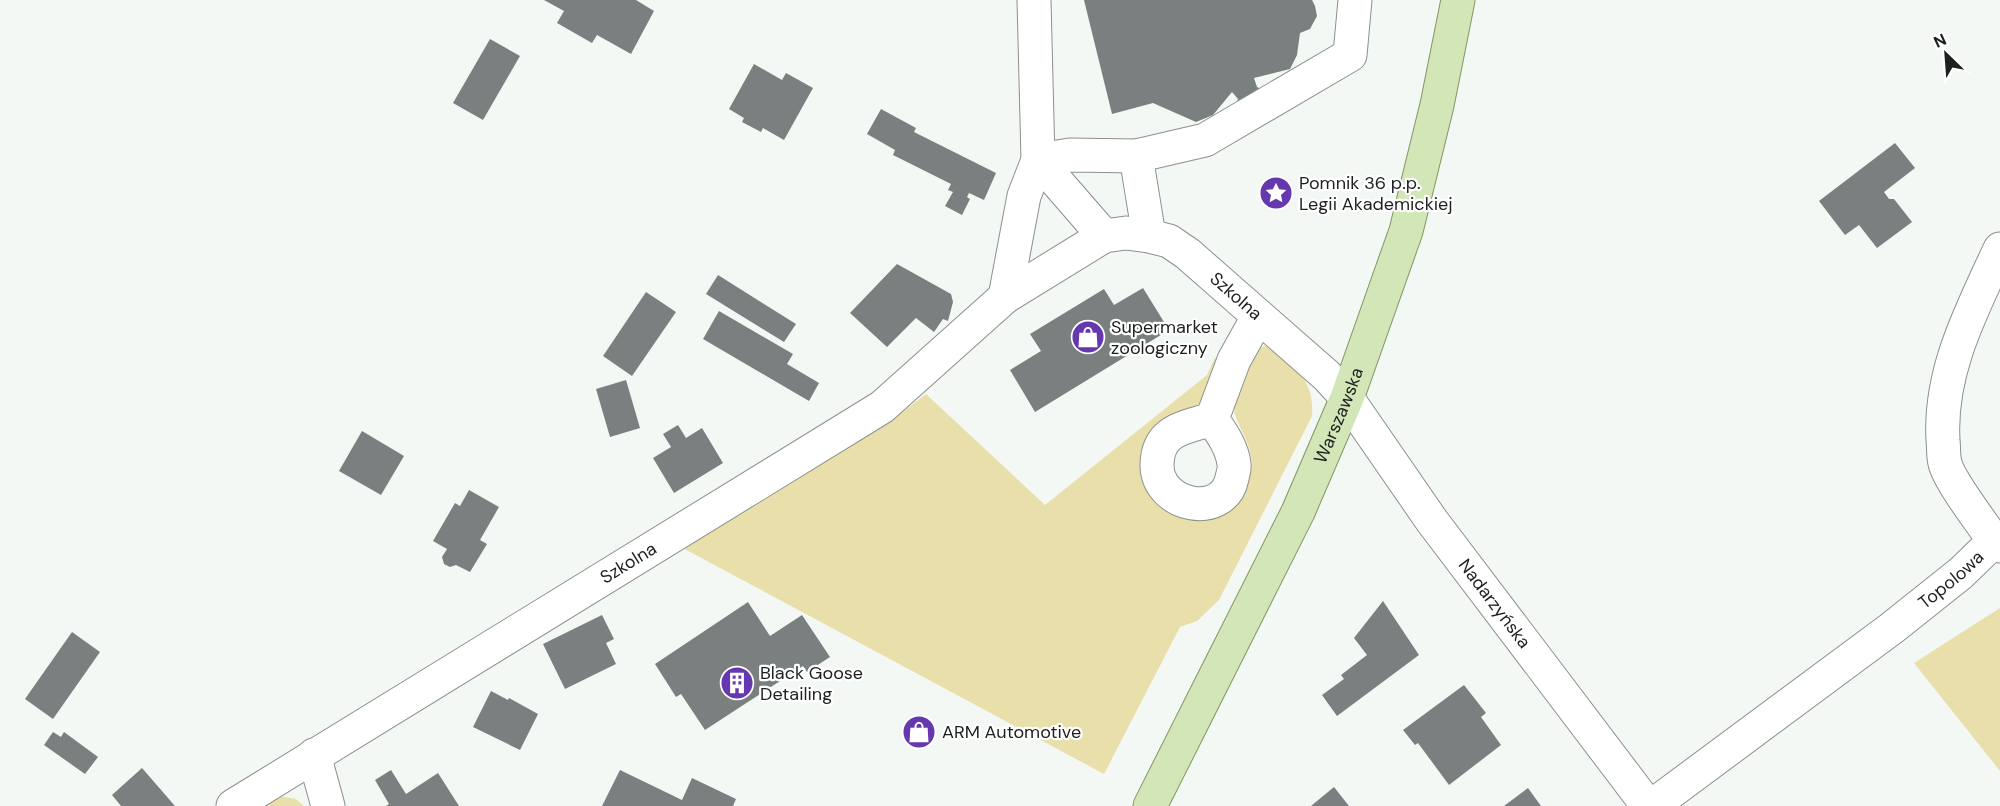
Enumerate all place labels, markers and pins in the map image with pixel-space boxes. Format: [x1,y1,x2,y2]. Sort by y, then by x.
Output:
place label: Pomnik 36 p.p. Legii Akademickiej [1299,171,1453,216]
place icon: Pomnik 36 p.p. Legii Akademickiej [1258,175,1294,211]
place label: Supermarket zoologiczny [1111,315,1218,360]
shop icon: Supermarket zoologiczny [1070,319,1106,355]
place label: Black Goose Detailing [760,661,863,706]
building icon: Black Goose Detailing [719,665,755,701]
shop icon: ARM Automotive [901,714,937,750]
place label: ARM Automotive [942,720,1081,744]

